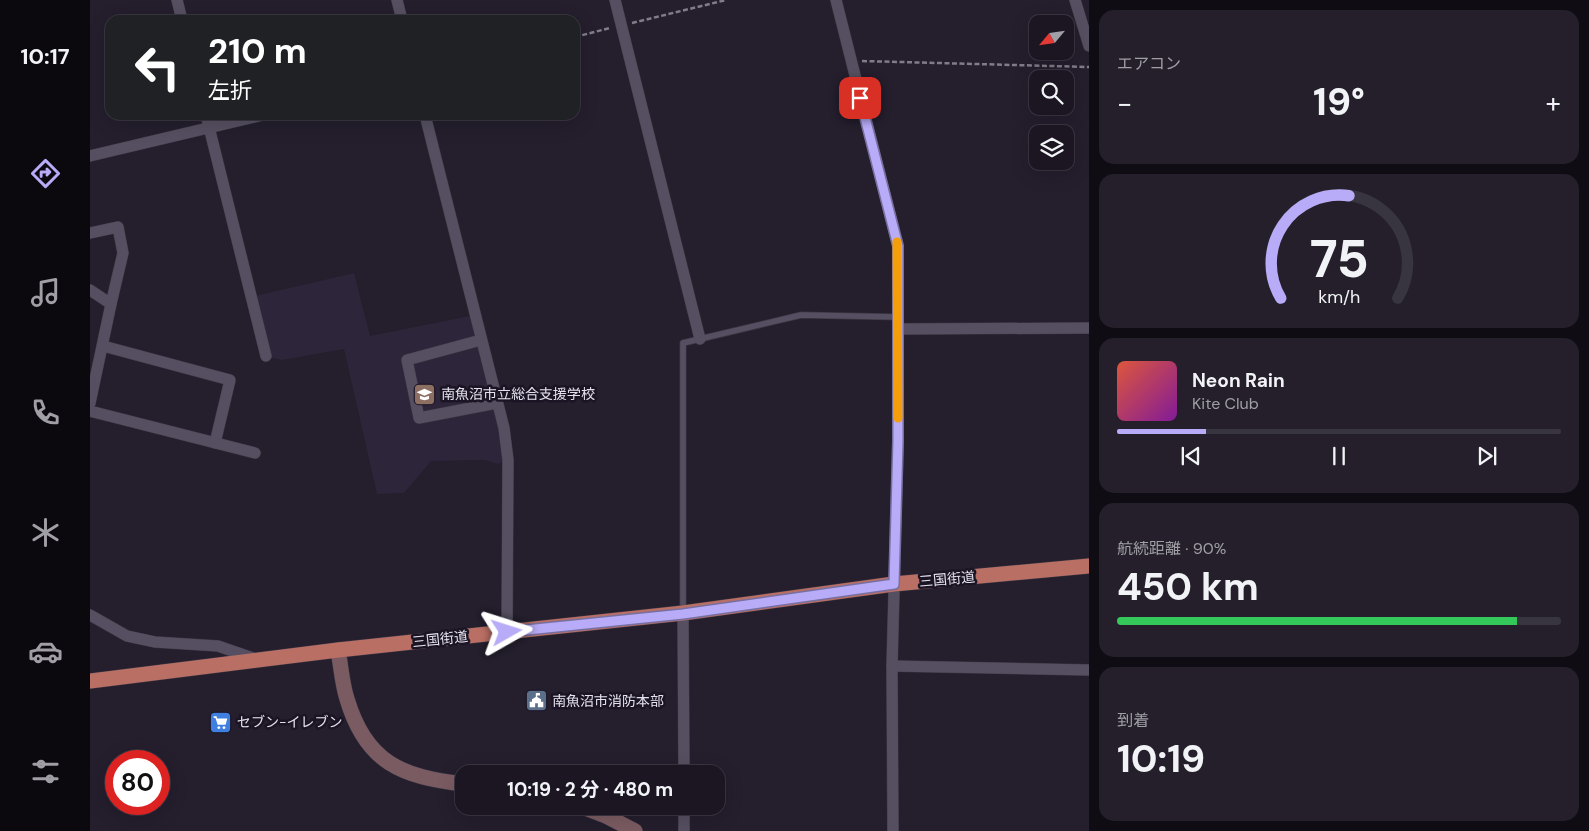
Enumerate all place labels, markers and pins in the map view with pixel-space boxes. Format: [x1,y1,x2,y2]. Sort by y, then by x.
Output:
pin [839,77,881,119]
school or university icon: 南魚沼市立総合支援学校 [413,382,437,406]
place label: 南魚沼市立総合支援学校 [441,385,595,403]
public building icon: 南魚沼市消防本部 [524,689,548,713]
place label: 南魚沼市消防本部 [552,692,664,710]
supermarket icon: セブン-イレブン [209,710,233,734]
place label: セブン-イレブン [237,713,343,731]

